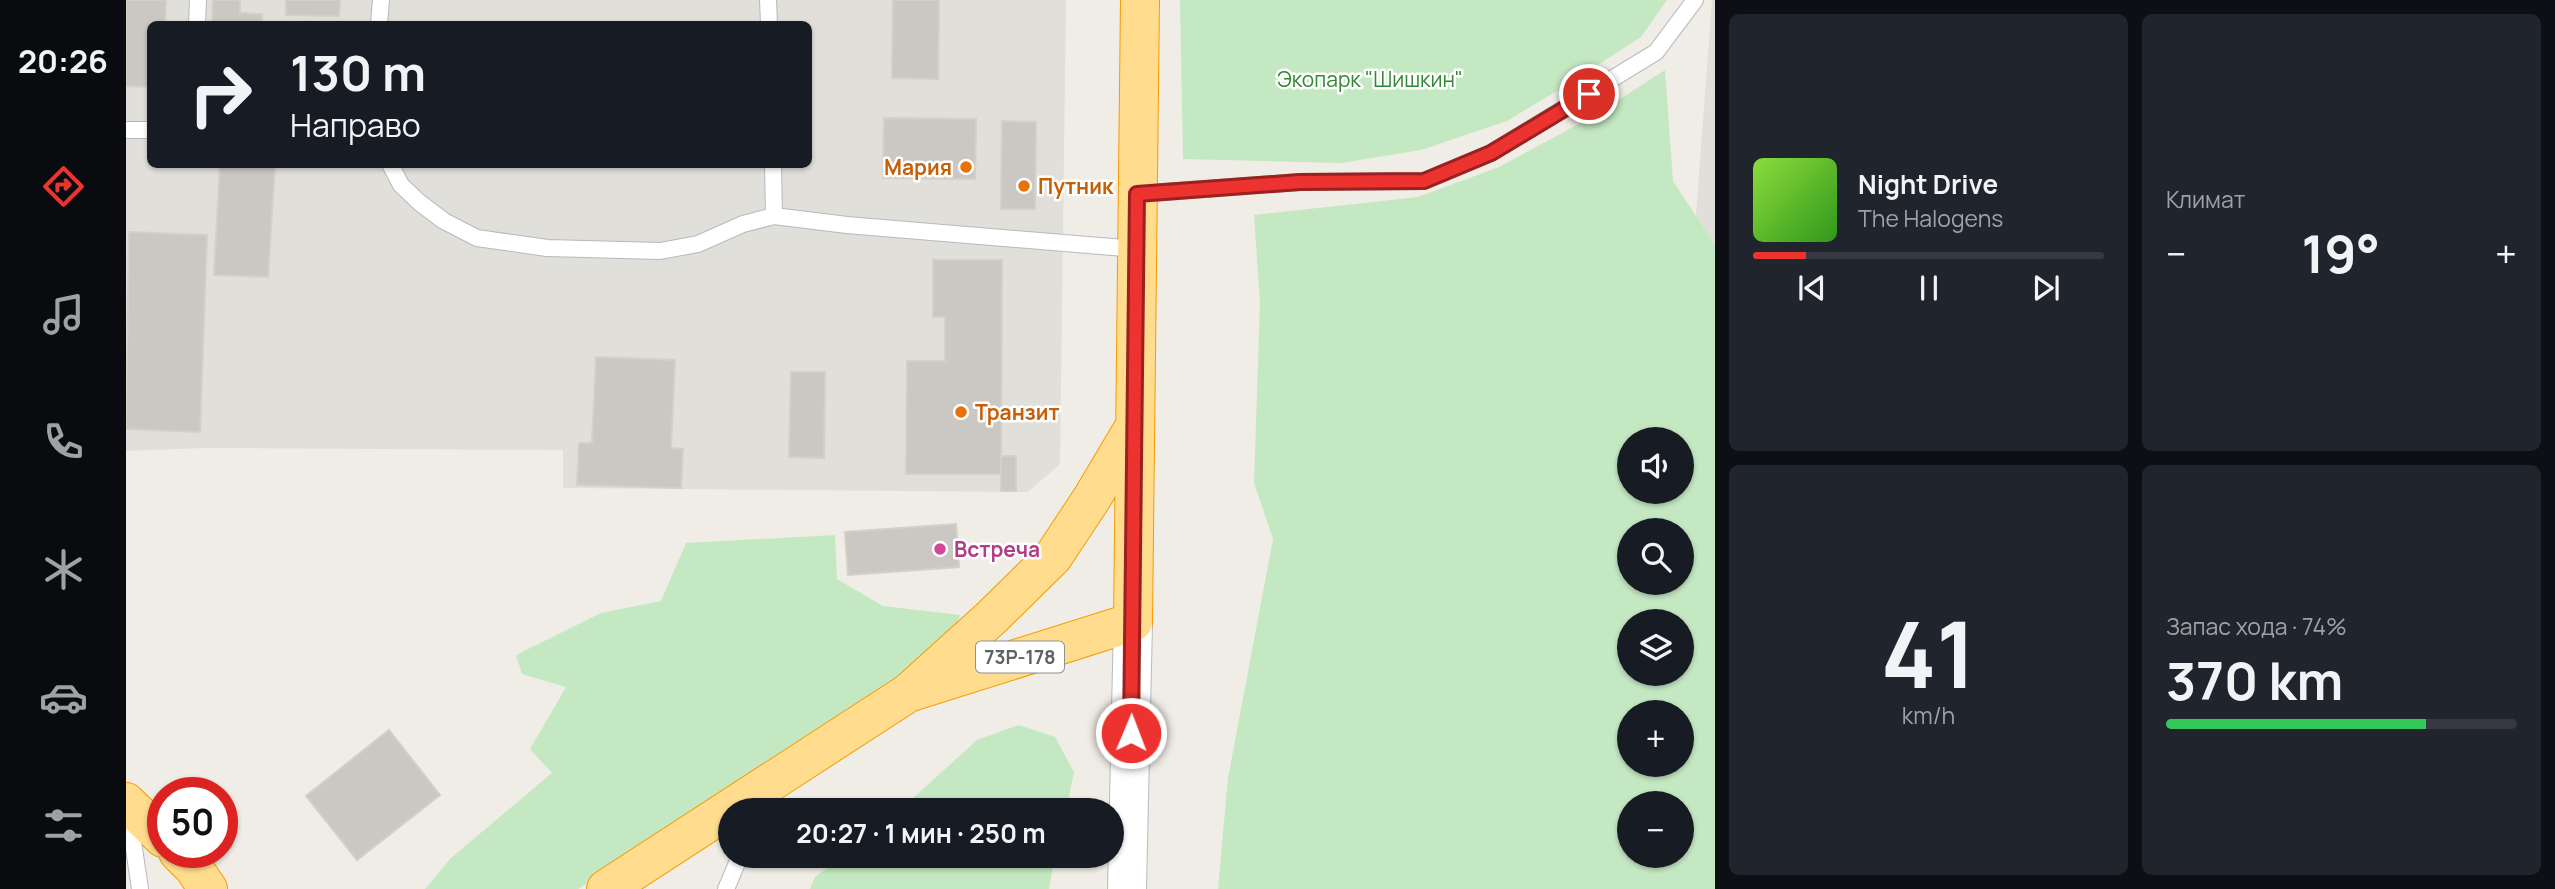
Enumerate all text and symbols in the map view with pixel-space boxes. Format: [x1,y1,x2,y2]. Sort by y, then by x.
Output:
text: 20:26 [18,39,108,83]
text: 130 m [290,39,426,106]
icon: right [175,49,266,140]
pin [1559,64,1619,124]
park label: Экопарк "Шишкин" [1277,65,1463,93]
icon: arrive [1570,75,1608,113]
text: Направо [290,103,421,147]
place label: Мария [884,153,952,181]
marker: Мария [958,159,974,175]
icon: directions [39,162,88,211]
text: Night Drive [1858,166,1998,202]
place label: Путник [1038,172,1114,200]
marker: Путник [1016,178,1032,194]
text: Климат [2166,183,2245,215]
text: The Halogens [1858,202,2003,234]
text: 19° [2302,218,2380,289]
text: − [2166,227,2187,279]
text: + [2495,227,2517,279]
icon: previous [1793,269,1831,307]
icon: pause [1910,269,1948,307]
icon: next [2027,269,2065,307]
icon: music [39,290,88,339]
place label: Транзит [975,398,1060,426]
marker: Транзит [953,404,969,420]
icon: phone [39,417,88,466]
map controls [1617,427,1694,868]
button: sound [1617,427,1694,504]
button: search [1617,518,1694,595]
place label: Встреча [954,535,1040,563]
marker: Встреча [932,541,948,557]
icon: climate [39,545,88,594]
text: 41 [1881,591,1976,715]
button: layers [1617,609,1694,686]
text: Запас хода · 74% [2166,610,2347,642]
road number: 73Р-178 [976,642,1064,672]
text: 370 km [2166,645,2343,716]
icon: car [39,673,88,722]
position arrow [1094,696,1168,770]
text: km/h [1902,699,1955,731]
button: + [1617,700,1694,777]
speed limit sign: 50 [147,777,238,868]
button: − [1617,791,1694,868]
icon: filters [39,801,88,850]
text: 20:27 · 1 мин · 250 m [796,815,1046,851]

